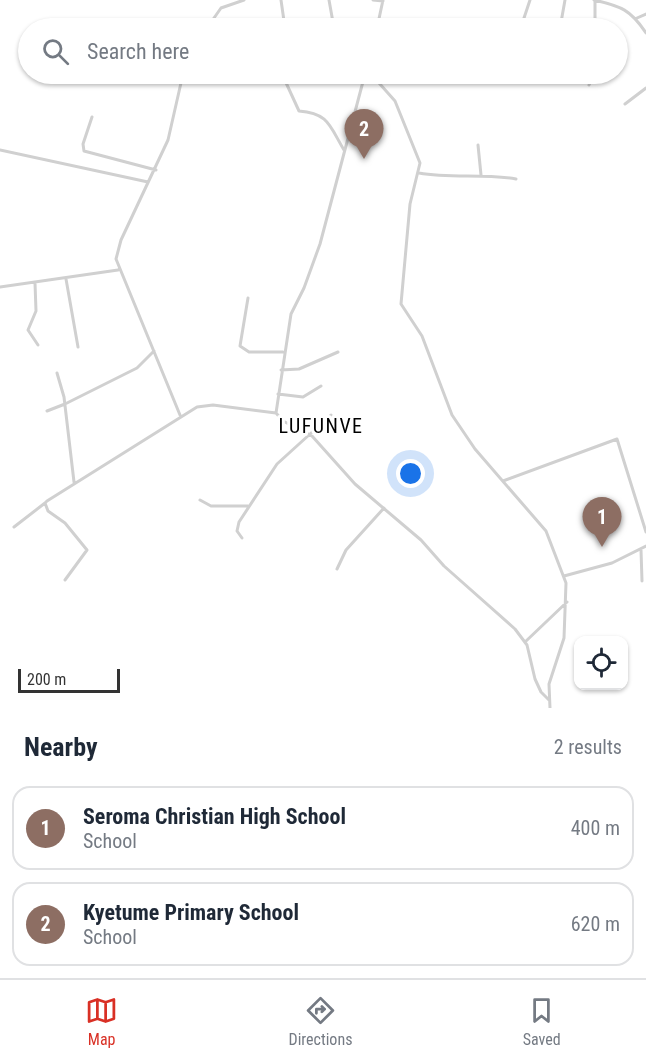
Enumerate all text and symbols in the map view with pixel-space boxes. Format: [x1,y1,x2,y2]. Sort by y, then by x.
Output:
search box [18,18,628,84]
icon: search [39,35,72,68]
text: Search here [87,39,189,64]
pin: 2 [344,110,384,159]
district label: LUFUNVE [278,414,364,438]
your location [396,459,425,488]
pin: 1 [582,498,622,547]
map controls [574,636,628,690]
button: locate [574,636,628,690]
scale bar [18,666,120,694]
text: 200 m [27,670,66,689]
text: Nearby [24,732,98,762]
text: 2 results [554,735,622,759]
text: Seroma Christian High School [83,804,346,829]
text: 1 [40,816,51,840]
text: 400 m [571,816,620,840]
text: School [83,829,137,853]
text: Kyetume Primary School [83,900,299,925]
text: 2 [40,912,51,936]
text: 620 m [571,912,620,936]
text: School [83,925,137,949]
tab: Map [85,994,118,1049]
tab: Directions [289,994,352,1049]
tab: Saved [523,994,561,1049]

